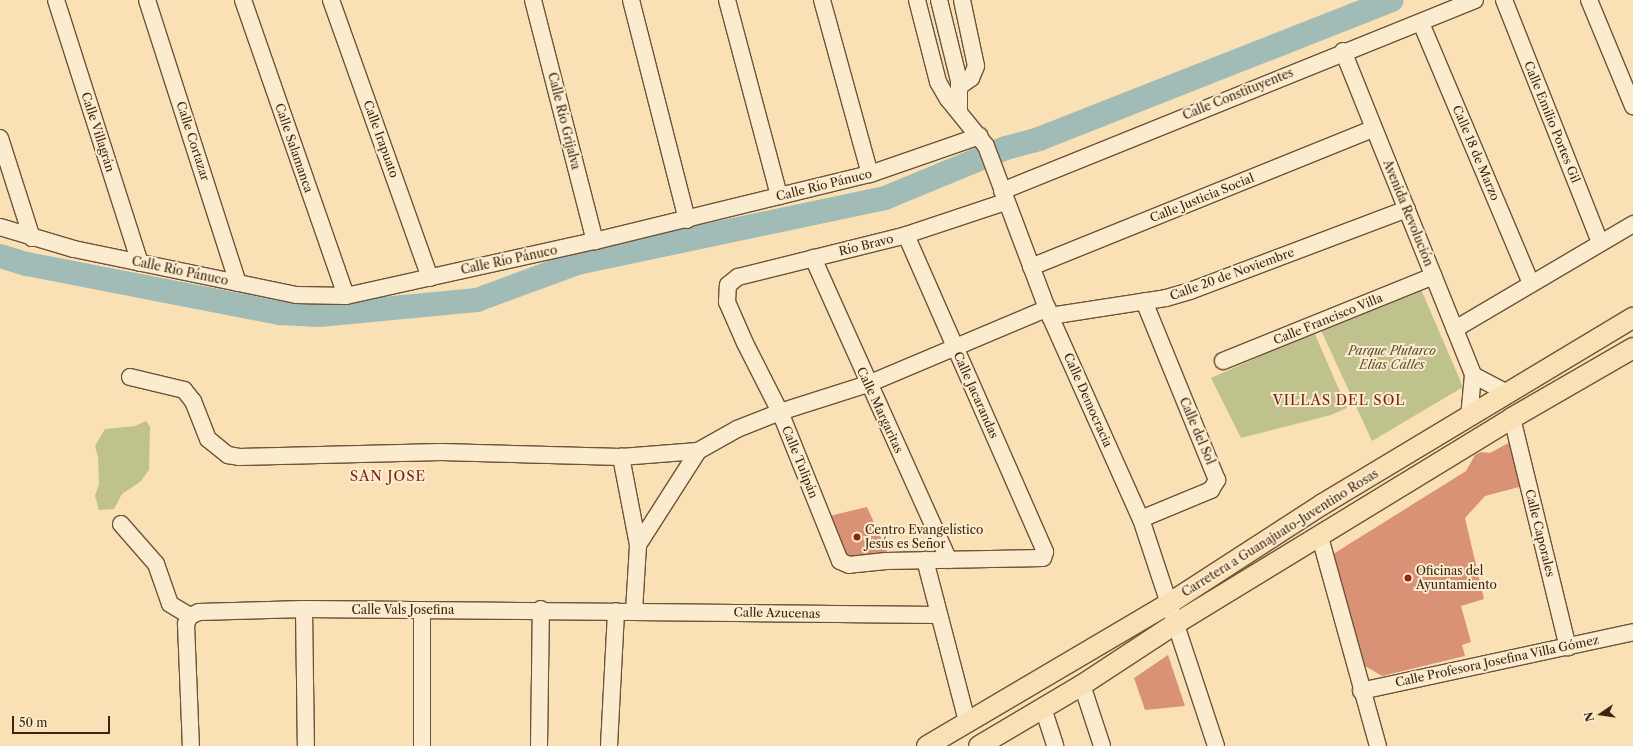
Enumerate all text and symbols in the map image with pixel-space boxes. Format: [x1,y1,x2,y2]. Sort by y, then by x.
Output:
street label: Calle Emilio Portes Gil [1521,59,1583,185]
street label: Calle Constituyentes [1181,65,1295,123]
street label: Calle Río Grijalva [545,71,583,171]
street label: Calle Villagrán [78,90,118,174]
street label: Calle Irapuato [360,98,402,180]
street label: Calle Cortazar [173,100,213,182]
street label: Calle Salamanca [272,101,316,195]
street label: Calle 18 de Marzo [1449,103,1503,203]
street label: Avenida Revolución [1380,158,1436,268]
street label: Calle Río Pánuco [775,166,873,204]
street label: Calle Justicia Social [1148,171,1256,225]
street label: Río Bravo [837,231,895,259]
street label: Calle Río Pánuco [459,243,559,277]
street label: Calle 20 de Noviembre [1168,245,1296,303]
street label: Calle Río Pánuco [130,254,230,288]
street label: Calle Francisco Villa [1271,290,1385,348]
park label: Parque Plutarco Elias Calles [1348,344,1436,372]
street label: Calle Jacarandas [950,349,1002,441]
street label: Calle Democracia [1061,351,1115,449]
street label: Calle Margaritas [854,365,906,455]
district label: VILLAS DEL SOL [1272,392,1406,408]
street label: Calle del Sol [1176,395,1218,467]
street label: Calle Tulipán [779,424,821,500]
street label: Carretera a Guanajuato-Juventino Rosas [1179,466,1381,600]
district label: SAN JOSE [350,468,426,484]
street label: Calle Caporales [1522,488,1558,578]
place label: Centro Evangelístico Jesús es Señor [865,523,983,551]
marker: Centro Evangelístico Jesús es Señor [852,532,862,542]
place label: Oficinas del Ayuntamiento [1416,564,1497,592]
marker: Oficinas del Ayuntamiento [1403,573,1413,583]
street label: Calle Vals Josefina [351,603,455,617]
street label: Calle Azucenas [733,605,821,621]
street label: Calle Profesora Josefina Villa Gómez [1393,632,1601,690]
north arrow [1581,694,1621,734]
scale bar [14,708,112,734]
text: N [1581,710,1597,723]
text: 50 m [19,715,48,730]

